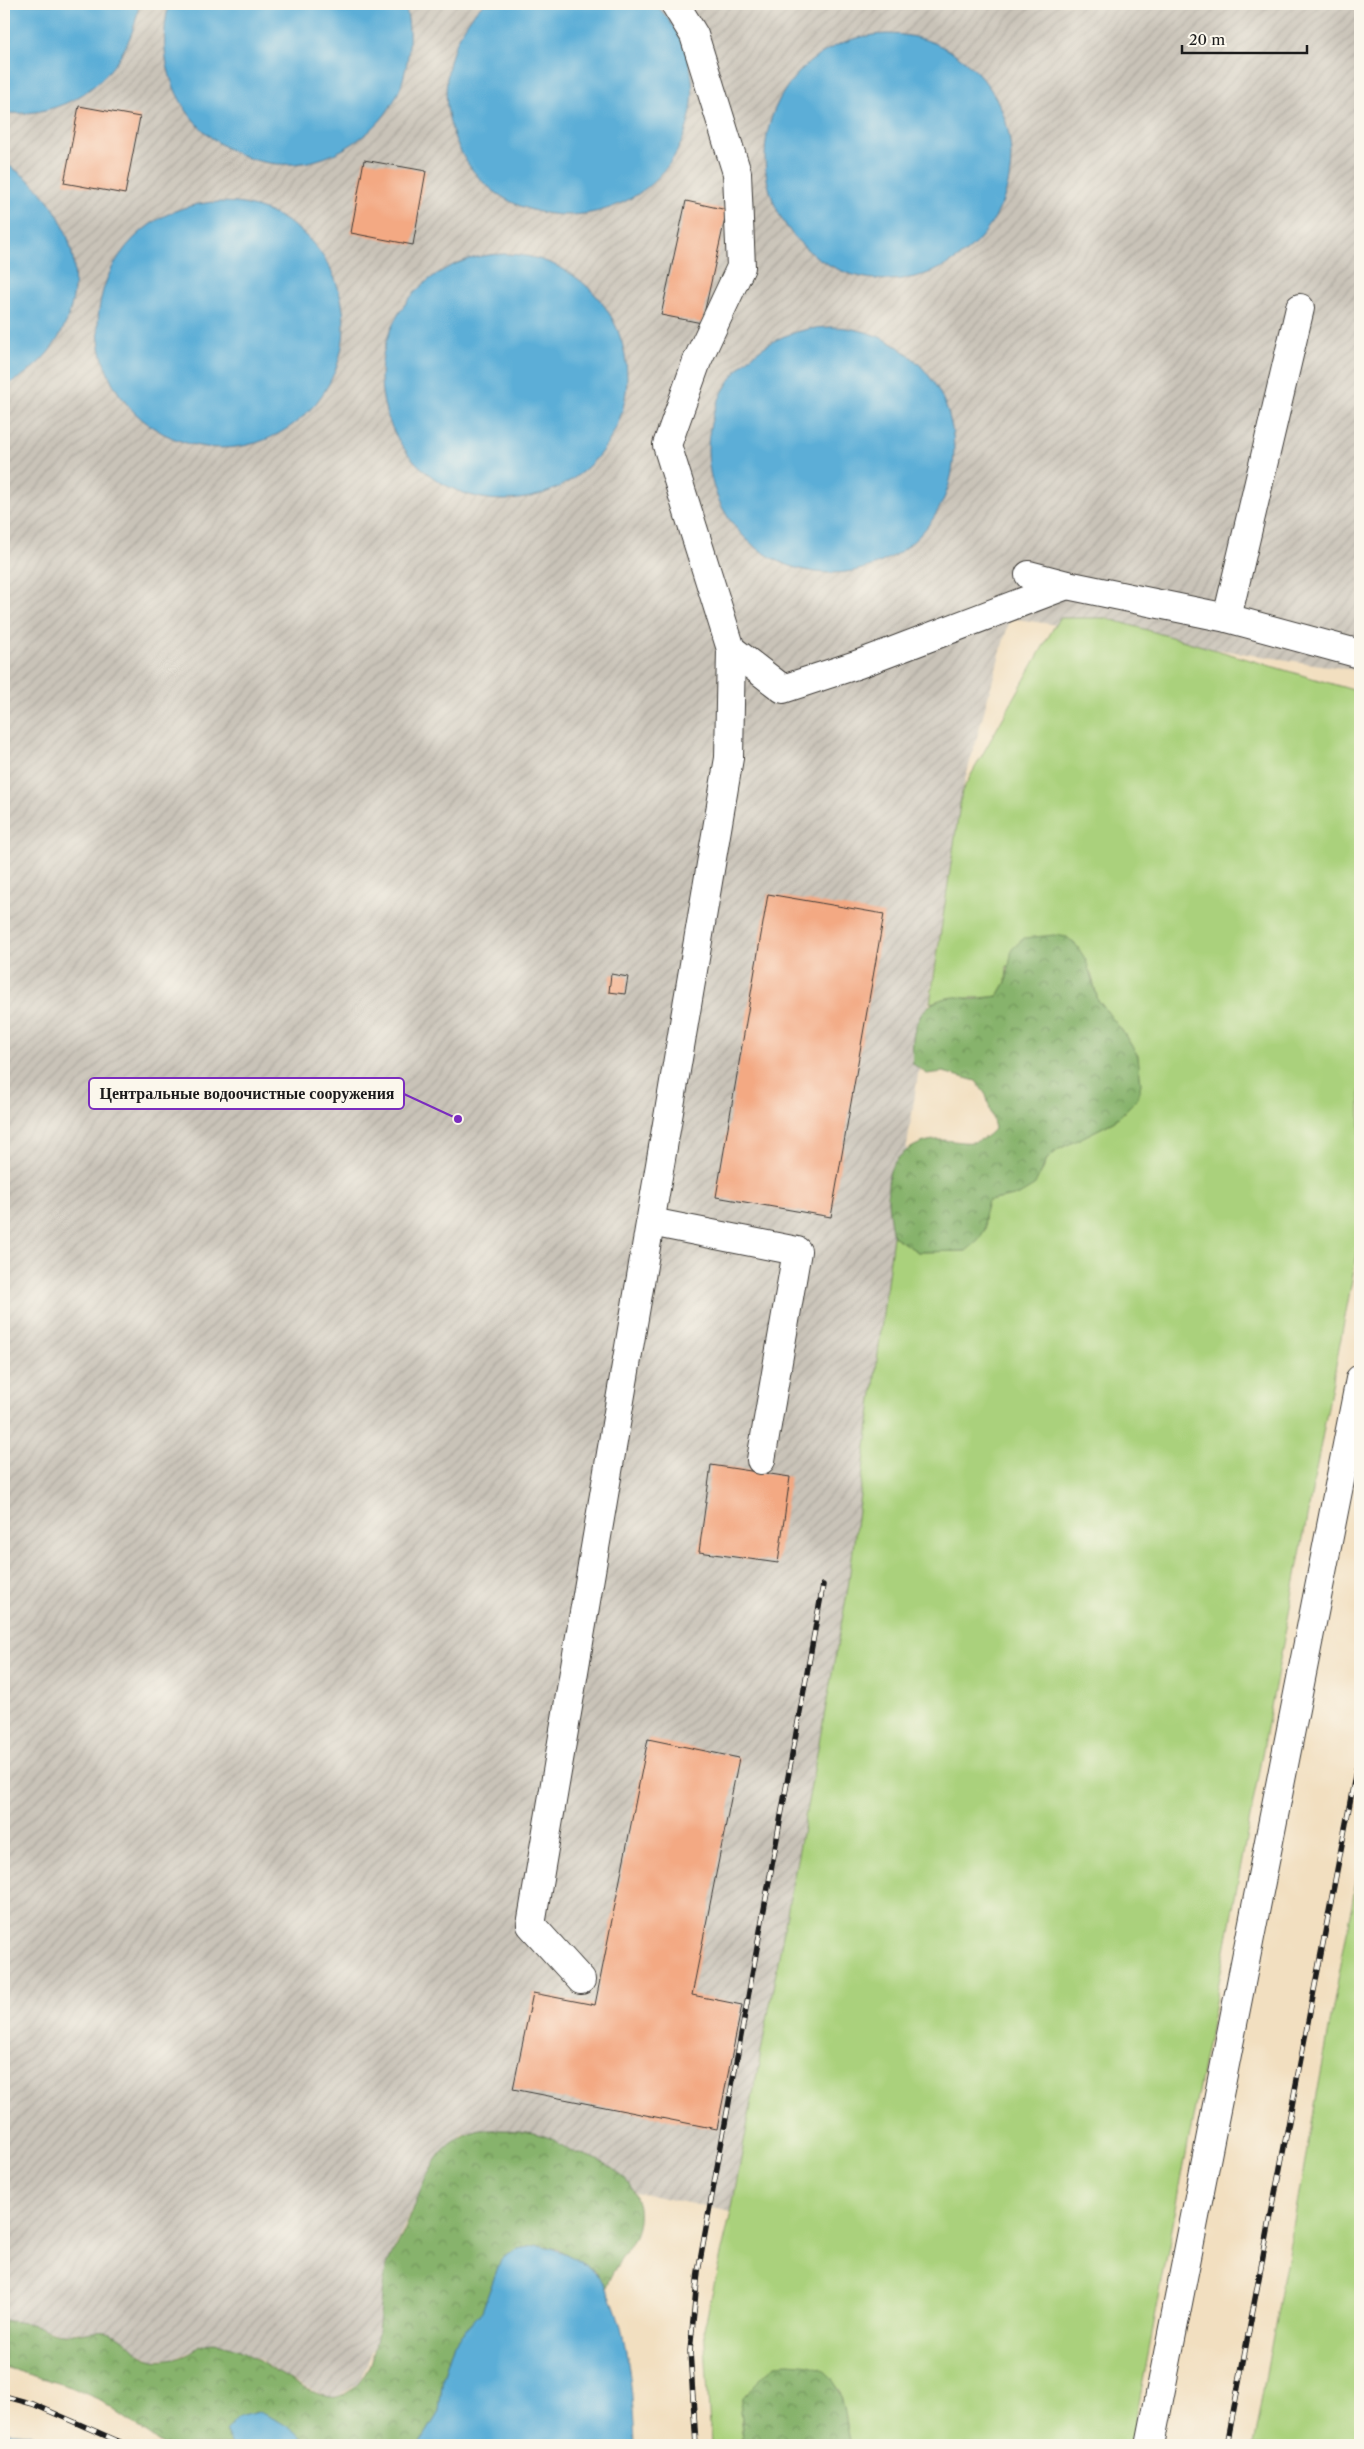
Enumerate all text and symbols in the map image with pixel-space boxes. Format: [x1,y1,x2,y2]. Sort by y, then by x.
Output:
scale bar [1182,22,1306,54]
text: 20 m [1189,30,1225,49]
callout: Центральные водоочистные сооружения [89,1078,404,1109]
text: Центральные водоочистные сооружения [99,1083,395,1103]

